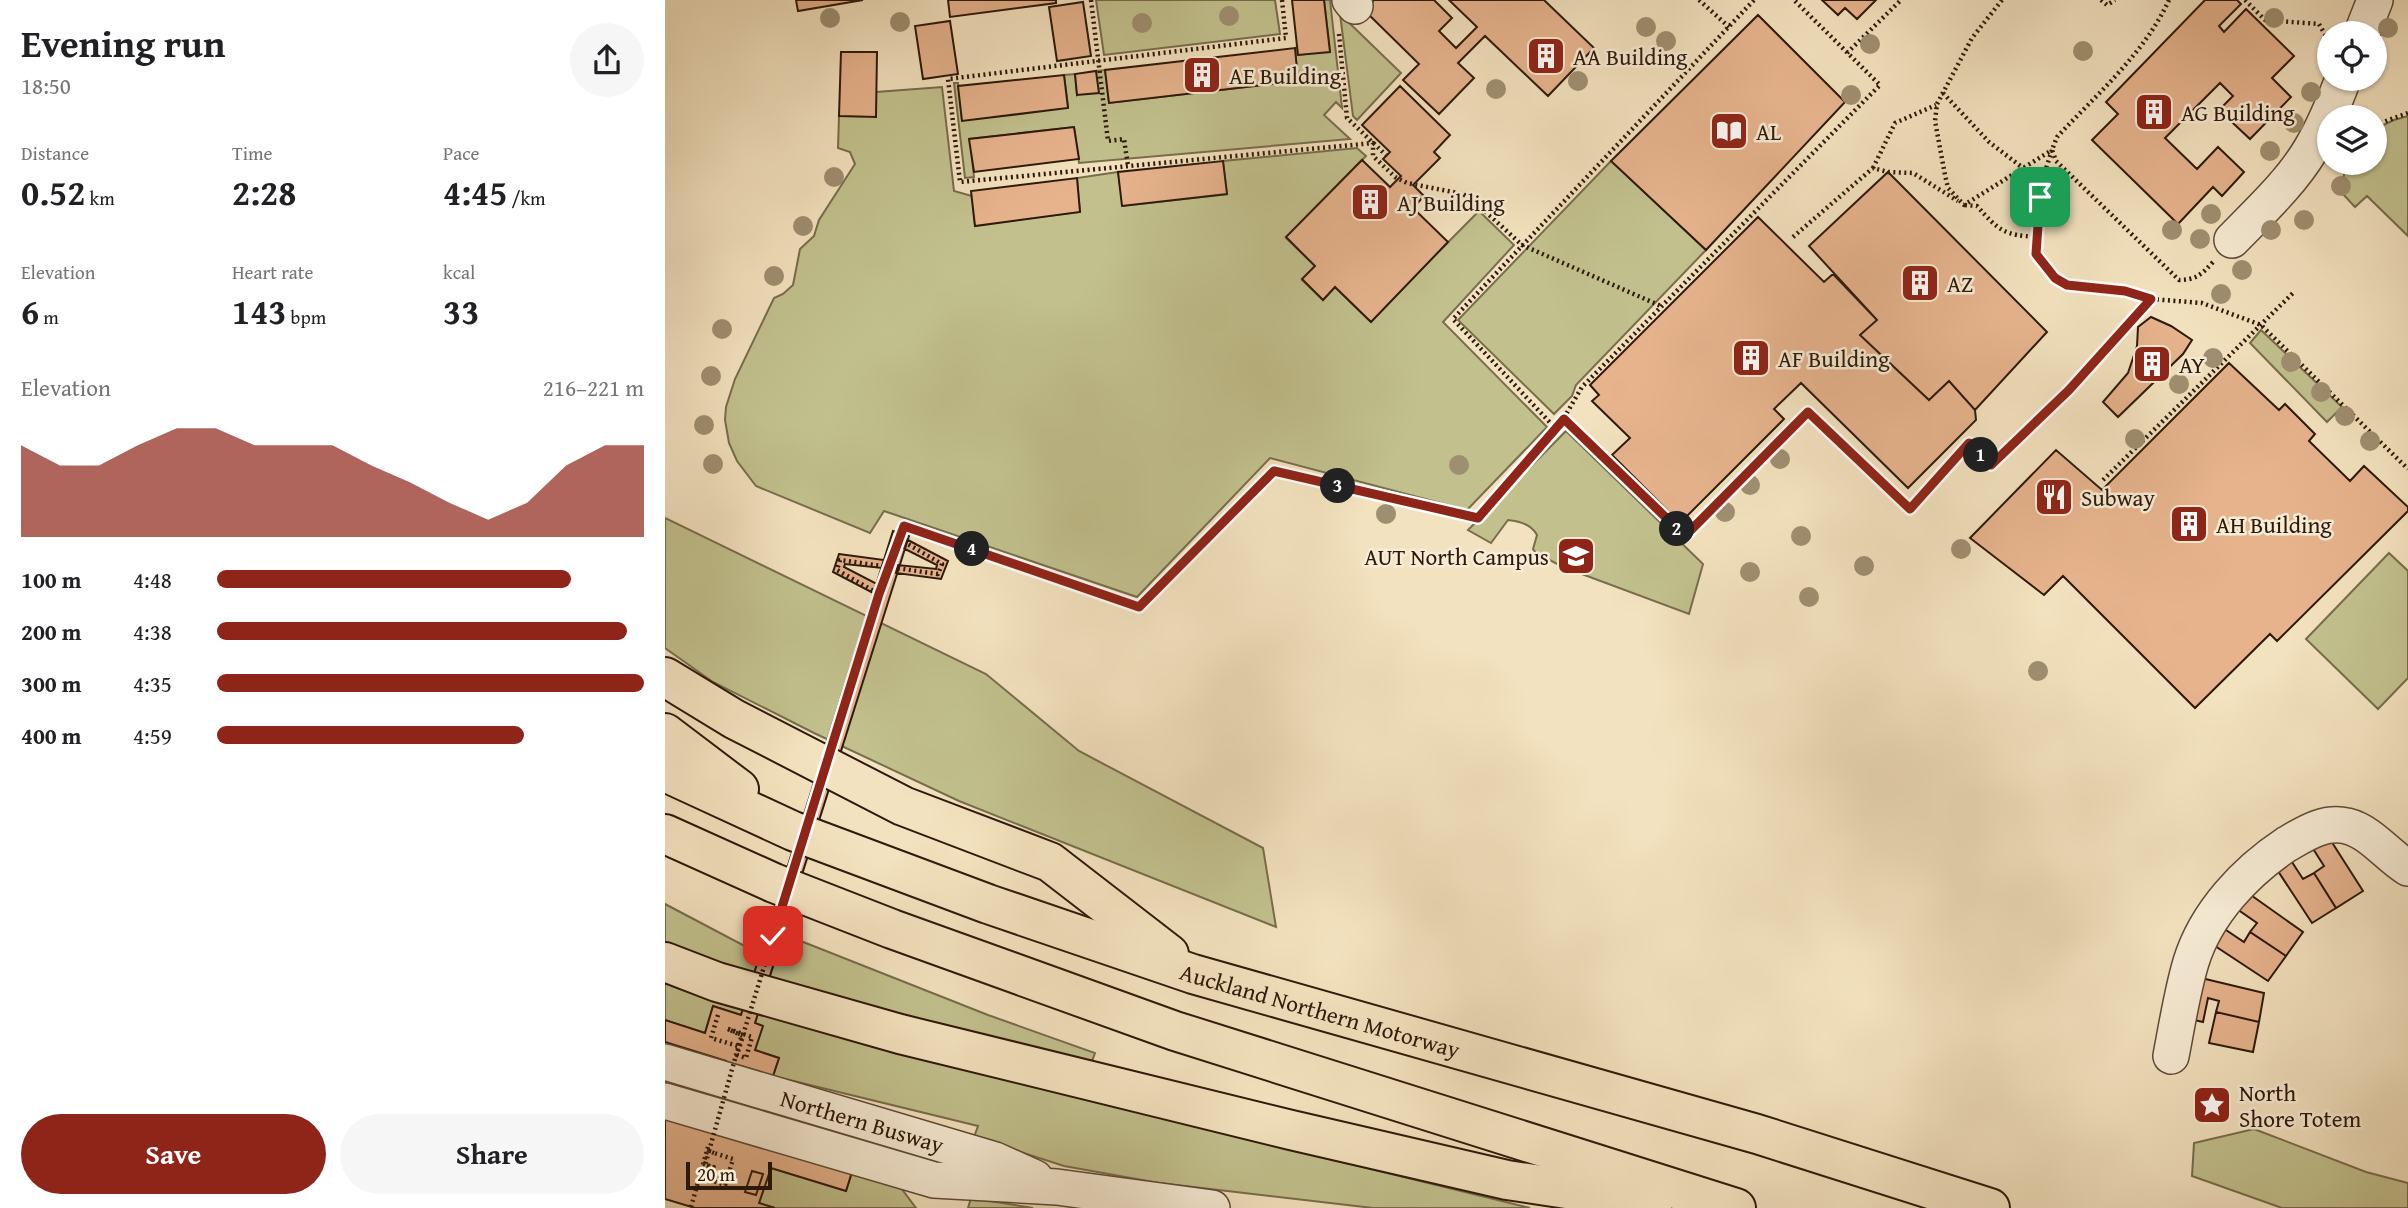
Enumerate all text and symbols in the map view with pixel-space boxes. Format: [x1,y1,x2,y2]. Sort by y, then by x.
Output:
text: Evening run [21,15,225,71]
map controls [2317,21,2387,175]
button: locate [2317,21,2387,91]
button: share [570,23,644,97]
building icon: AA Building [1525,35,1567,77]
place label: AA Building [1573,40,1688,73]
building icon: AE Building [1181,54,1223,96]
place label: AE Building [1229,59,1342,92]
text: 18:50 [21,69,71,102]
building icon: AG Building [2133,91,2175,133]
place label: AG Building [2181,96,2295,129]
button: layers [2317,105,2387,175]
library icon: AL [1708,110,1750,152]
place label: AL [1756,115,1781,148]
text: Distance [21,139,89,167]
text: Time [232,139,272,167]
text: Pace [443,139,480,167]
text: 0.52 [21,167,85,218]
text: 2:28 [232,167,296,218]
text: 4:45 [443,167,507,218]
pin [2010,167,2070,227]
icon: arrive [2021,178,2059,216]
building icon: AJ Building [1349,181,1391,223]
text: km [85,184,115,212]
text: /km [507,184,546,212]
place label: AJ Building [1397,186,1505,219]
text: Elevation [21,258,95,286]
text: Heart rate [232,258,313,286]
text: kcal [443,258,475,286]
building icon: AZ [1899,262,1941,304]
place label: AZ [1947,267,1973,300]
text: 6 [21,286,39,337]
text: 143 [232,286,286,337]
text: 33 [443,286,479,337]
text: m [39,303,59,331]
text: bpm [286,303,326,331]
building icon: AF Building [1730,337,1772,379]
place label: AF Building [1778,342,1890,375]
building icon: AY [2131,343,2173,385]
place label: AY [2179,348,2205,381]
text: Elevation [21,371,111,404]
text: 216–221 m [543,371,644,404]
pin: 1 [1963,438,1999,472]
text: 1 [1976,440,1985,468]
pin: 3 [1321,468,1355,504]
text: 3 [1333,471,1342,499]
restaurant icon: Subway [2033,476,2075,518]
place label: Subway [2081,481,2155,514]
building icon: AH Building [2168,503,2210,545]
place label: AH Building [2216,508,2332,541]
pin: 2 [1660,512,1695,546]
text: 2 [1672,514,1681,542]
pin: 4 [955,532,989,566]
text: 4 [967,534,976,562]
school or university icon: AUT North Campus [1555,535,1597,577]
place label: AUT North Campus [1364,540,1549,573]
text: 100 m [21,563,82,596]
text: 4:48 [133,563,172,596]
text: 200 m [21,615,82,648]
text: 4:38 [133,615,172,648]
text: 300 m [21,667,82,700]
text: 4:35 [133,667,172,700]
text: 400 m [21,719,82,752]
text: 4:59 [133,719,172,752]
pin [743,906,803,966]
icon: check [754,917,792,955]
street label: Auckland Northern Motorway [1176,954,1464,1066]
place label: North Shore Totem [2239,1076,2362,1135]
street label: Northern Busway [777,1081,948,1161]
place icon: North Shore Totem [2191,1084,2233,1126]
button: Save [21,1114,326,1194]
button: Share [340,1114,644,1194]
scale bar [686,1159,772,1191]
text: 20 m [697,1160,735,1188]

